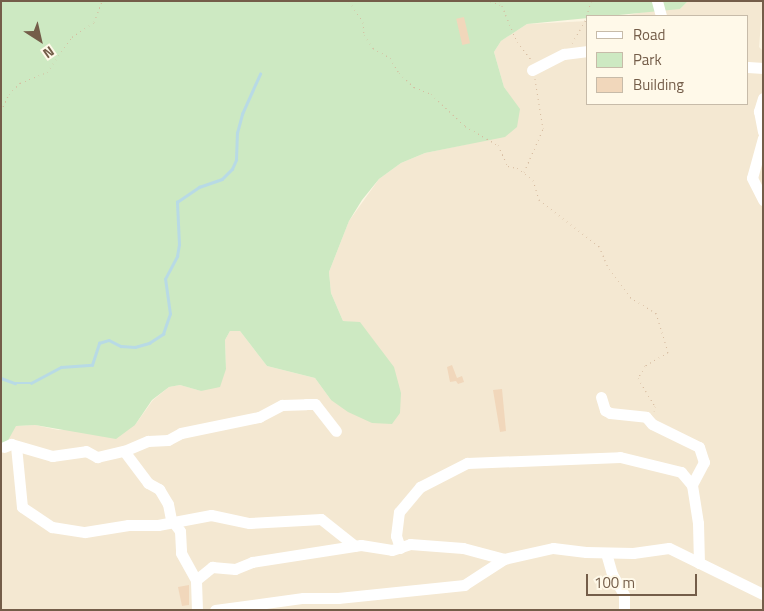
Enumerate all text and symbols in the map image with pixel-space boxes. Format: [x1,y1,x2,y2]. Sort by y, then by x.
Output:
north arrow [15,15,65,65]
legend [586,15,749,105]
text: Road [633,23,665,46]
text: N [39,41,59,64]
text: Park [633,48,662,71]
text: Building [633,73,684,96]
scale bar [589,564,700,596]
text: 100 m [594,571,635,594]

